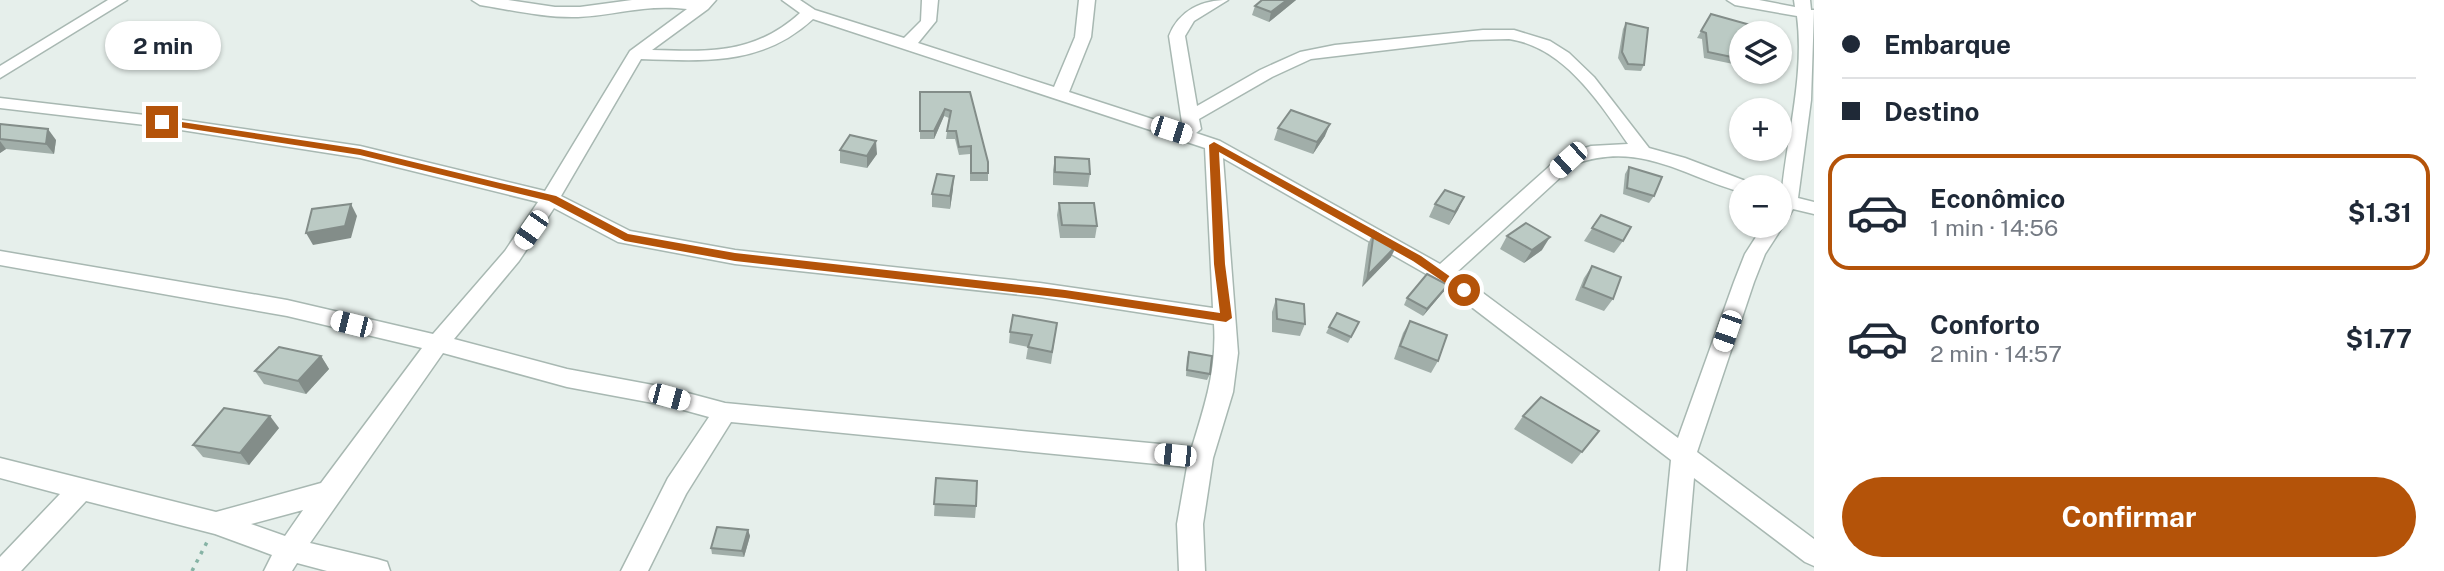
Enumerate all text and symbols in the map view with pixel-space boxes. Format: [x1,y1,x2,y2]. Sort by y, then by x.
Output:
callout: 2 min [104,20,220,69]
map controls [1729,21,1792,238]
button: layers [1729,21,1792,84]
text: Embarque [1884,29,2011,60]
text: 2 min [133,32,193,59]
text: Destino [1884,96,1980,127]
button: + [1729,98,1792,161]
route end [146,106,178,138]
car [1148,114,1195,146]
car [1546,138,1591,182]
button: − [1729,175,1792,238]
icon: car [1846,181,1909,244]
text: Econômico [1930,183,2065,214]
text: $1.31 [2348,197,2412,228]
car [511,207,552,253]
text: 1 min · 14:56 [1930,214,2058,241]
route start [1448,274,1480,306]
icon: car [1846,307,1909,370]
car [1711,308,1744,354]
car [329,309,374,339]
text: Conforto [1930,309,2040,340]
text: $1.77 [2346,323,2412,354]
text: 2 min · 14:57 [1930,340,2062,367]
car [646,381,693,413]
car [1154,442,1197,468]
button: Confirmar [1842,477,2416,557]

